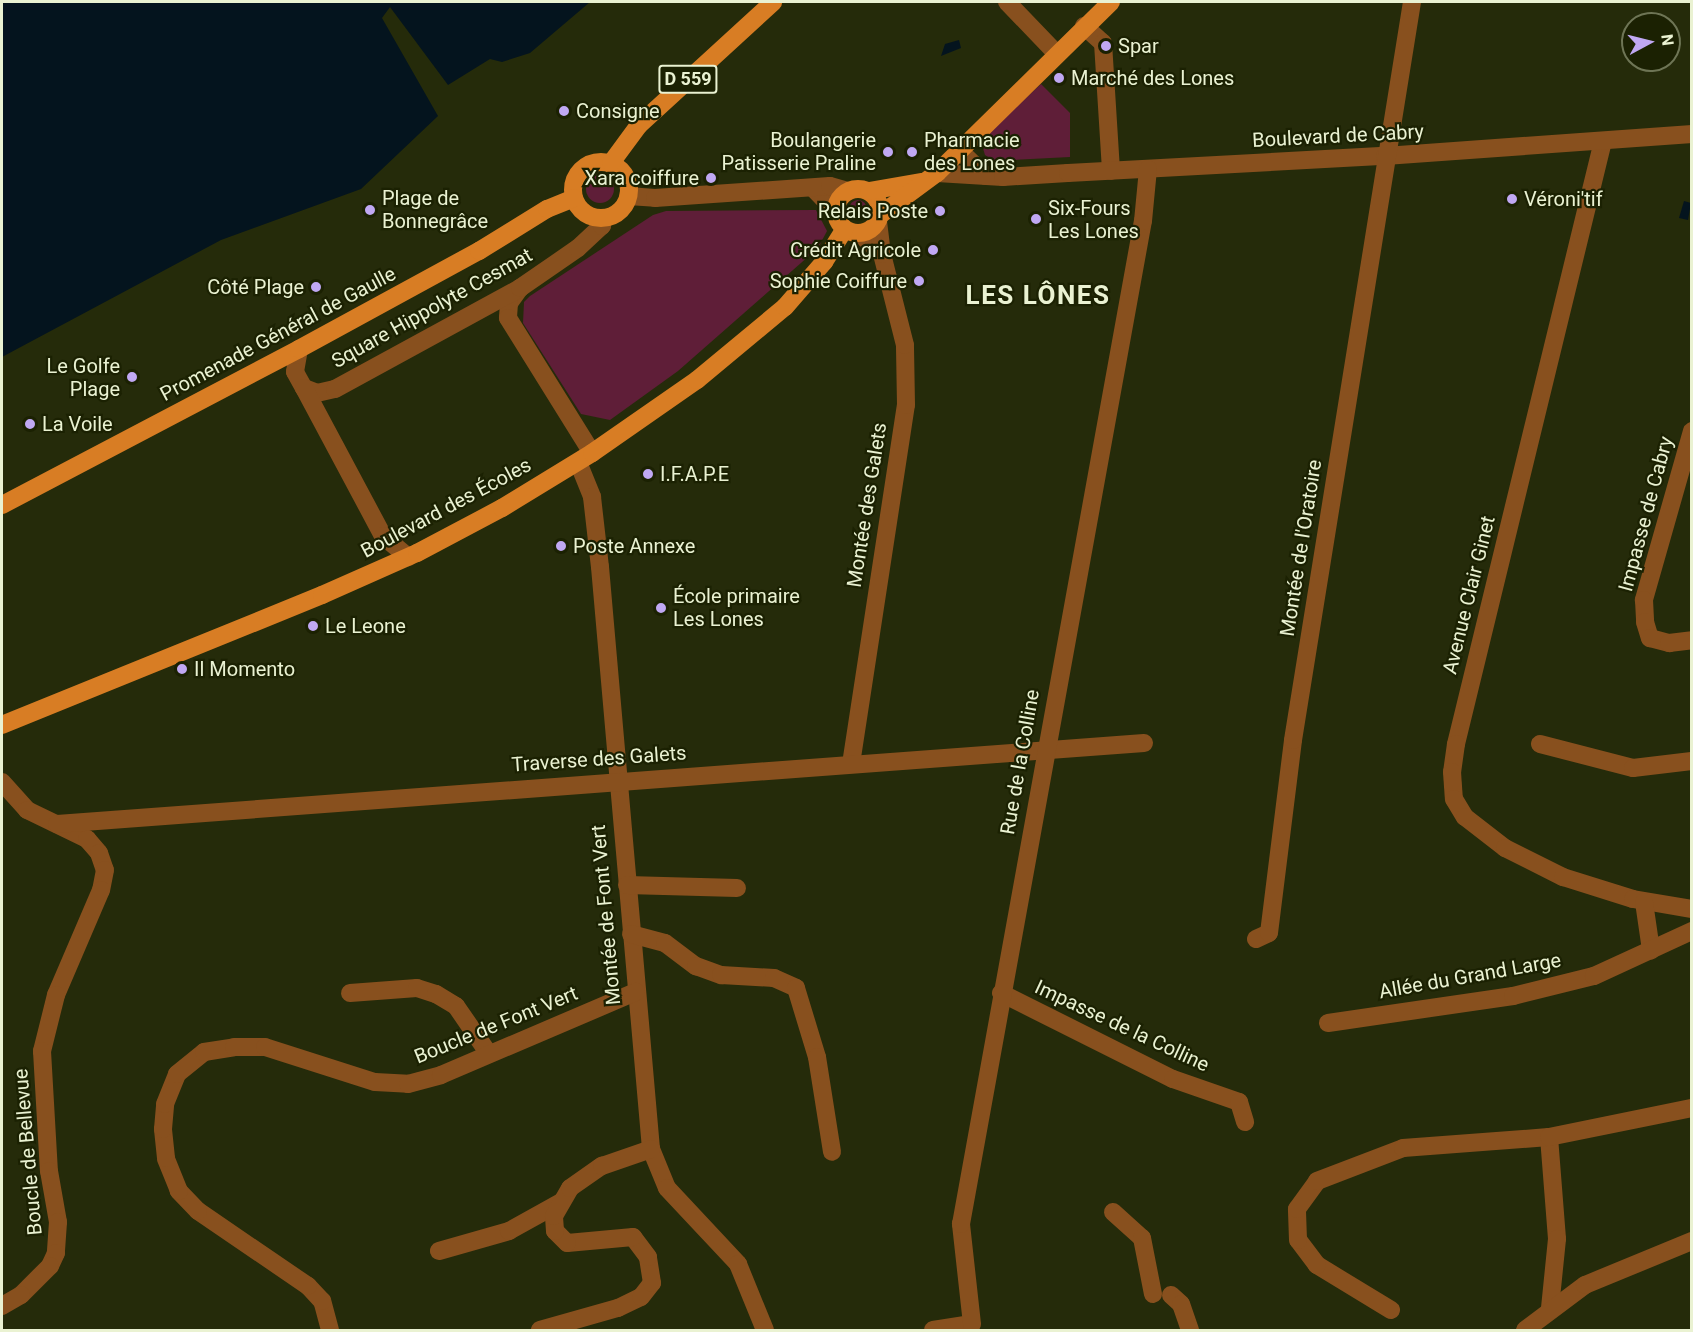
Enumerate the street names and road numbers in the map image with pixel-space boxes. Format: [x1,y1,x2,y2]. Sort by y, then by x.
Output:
road number: D 559 [658,64,718,94]
street label: Boulevard de Cabry [1252,120,1424,152]
street label: Square Hippolyte Cesmat [328,243,536,373]
street label: Promenade Général de Gaulle [156,262,400,406]
street label: Montée des Galets [842,421,892,589]
street label: Impasse de Cabry [1614,434,1678,594]
street label: Boulevard des Écoles [357,453,535,563]
street label: Montée de l'Oratoire [1275,458,1327,638]
street label: Avenue Clair Ginet [1438,513,1500,677]
street label: Rue de la Colline [995,687,1045,837]
street label: Traverse des Galets [511,741,687,777]
street label: Montée de Font Vert [586,824,626,1006]
street label: Allée du Grand Large [1377,948,1563,1004]
street label: Impasse de la Colline [1031,975,1213,1077]
street label: Boucle de Font Vert [411,981,581,1069]
street label: Boucle de Bellevue [9,1068,47,1236]

